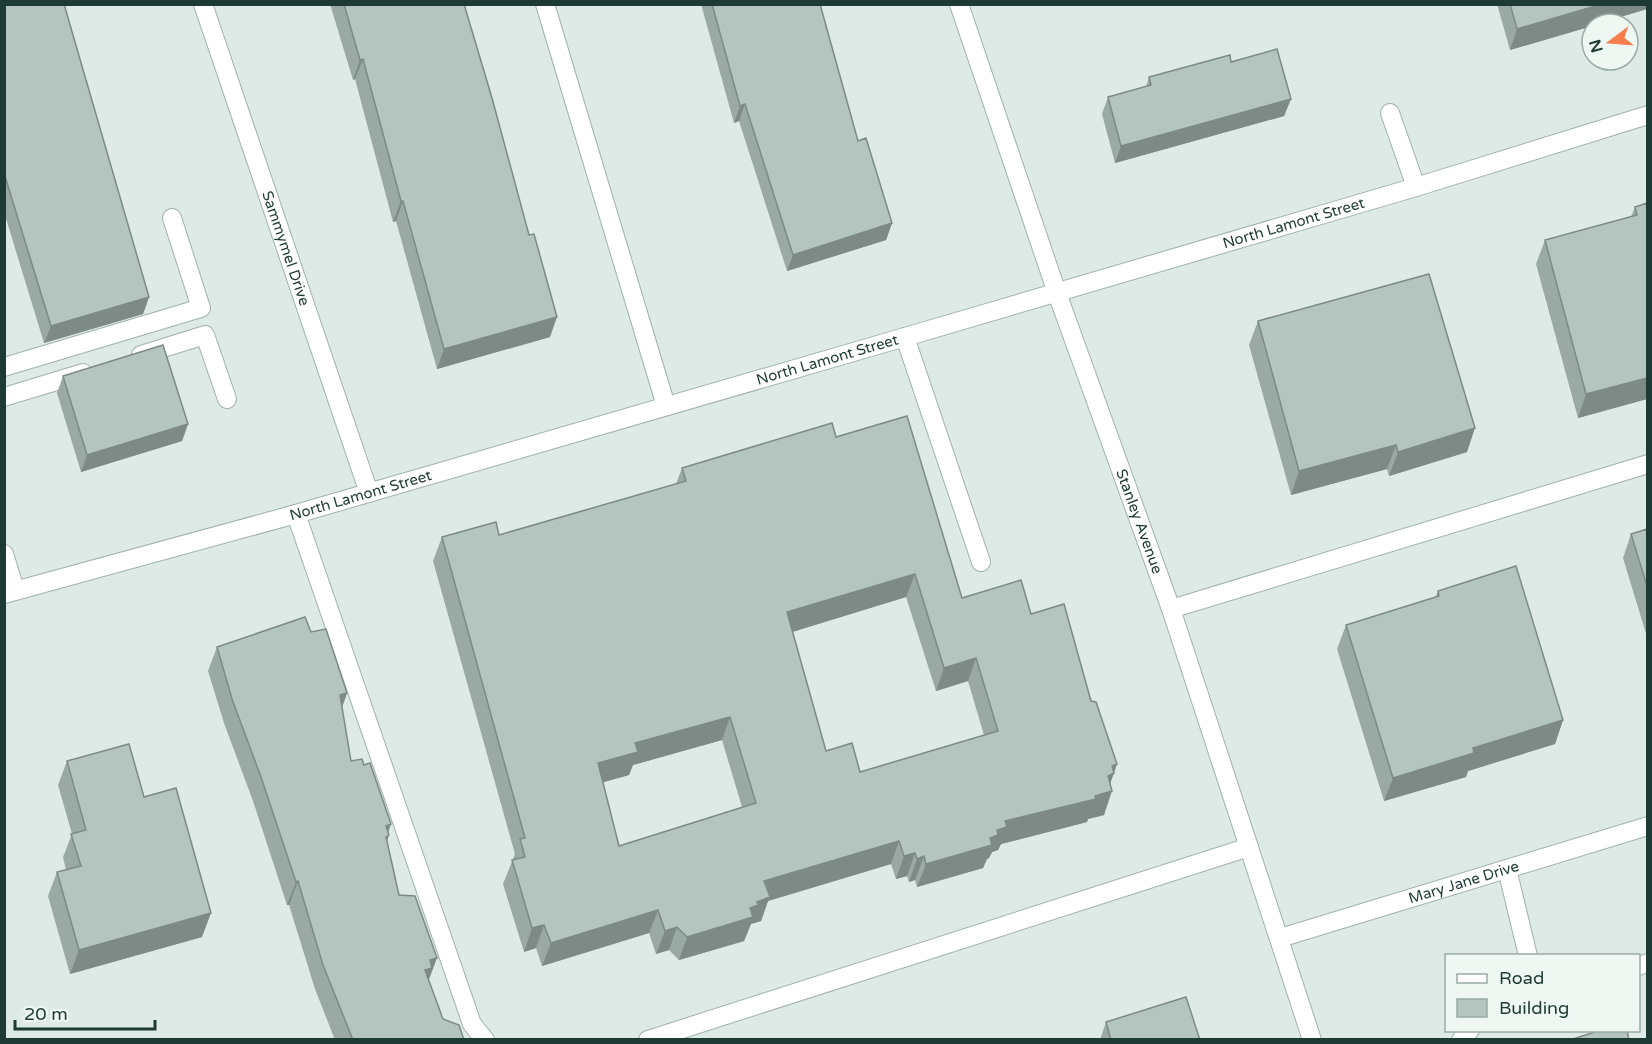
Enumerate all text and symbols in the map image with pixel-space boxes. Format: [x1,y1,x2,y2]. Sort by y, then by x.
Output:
north arrow [1580,12,1640,72]
text: N [1585,37,1608,55]
street label: Sammymel Drive [258,189,314,308]
street label: North Lamont Street [1221,194,1367,252]
street label: North Lamont Street [754,330,901,389]
street label: North Lamont Street [288,466,434,524]
street label: Stanley Avenue [1112,467,1167,576]
street label: Mary Jane Drive [1406,857,1521,907]
legend [1445,954,1640,1032]
text: Road [1499,967,1544,989]
scale bar [15,993,154,1031]
text: Building [1499,997,1569,1019]
text: 20 m [24,1003,68,1025]

